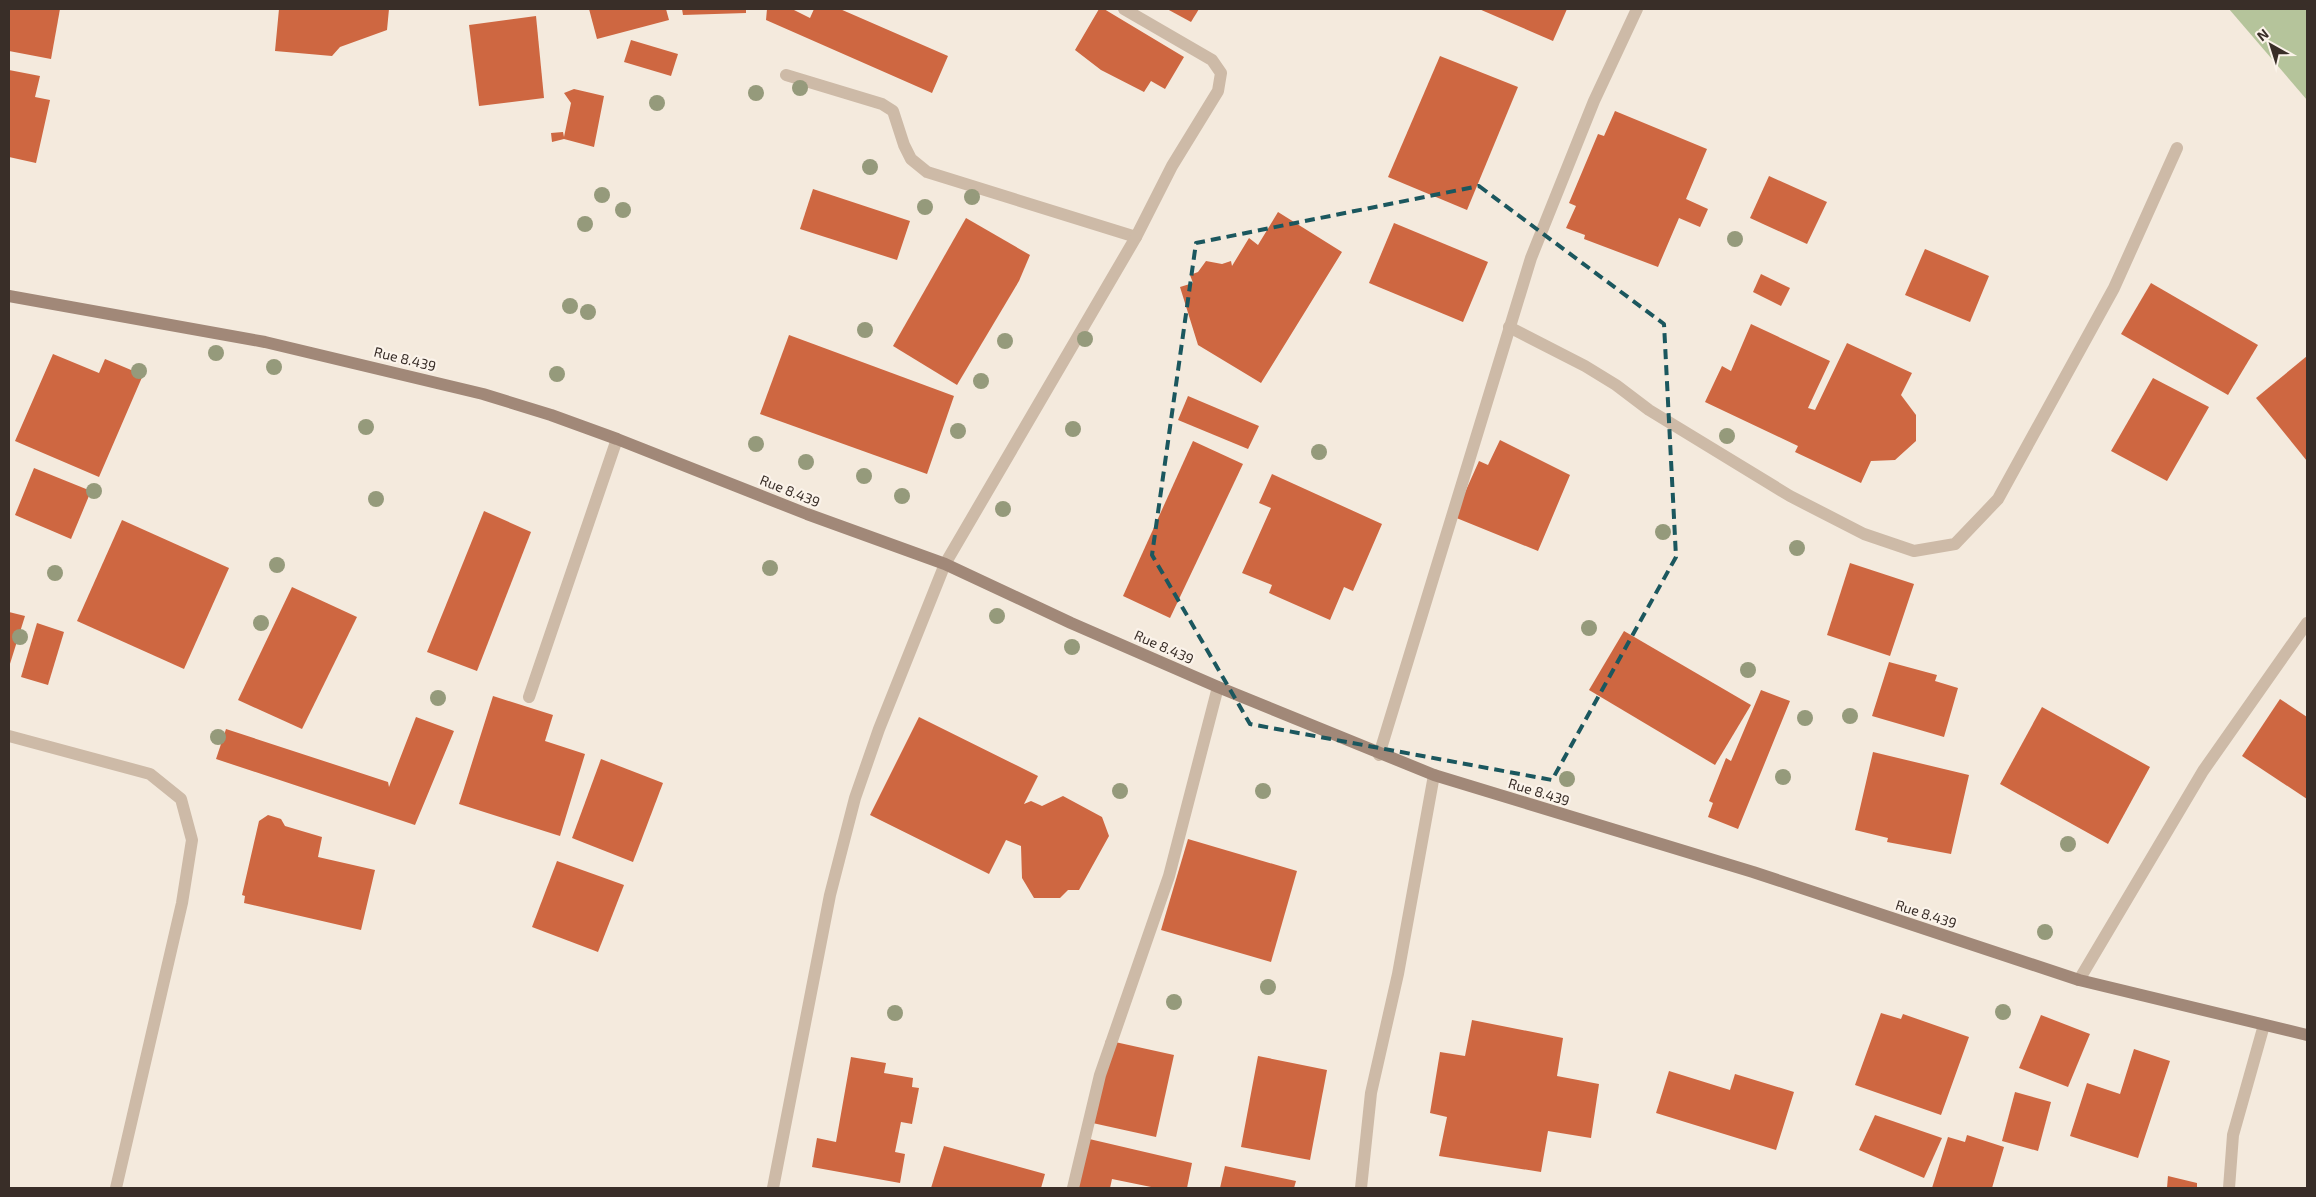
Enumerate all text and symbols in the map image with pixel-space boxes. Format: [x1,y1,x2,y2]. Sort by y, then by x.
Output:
north arrow [2246,20,2296,70]
text: N [2253,25,2272,44]
street label: Rue 8.439 [372,343,438,374]
street label: Rue 8.439 [758,471,823,510]
street label: Rue 8.439 [1132,626,1197,667]
street label: Rue 8.439 [1506,774,1572,809]
street label: Rue 8.439 [1893,896,1959,931]

